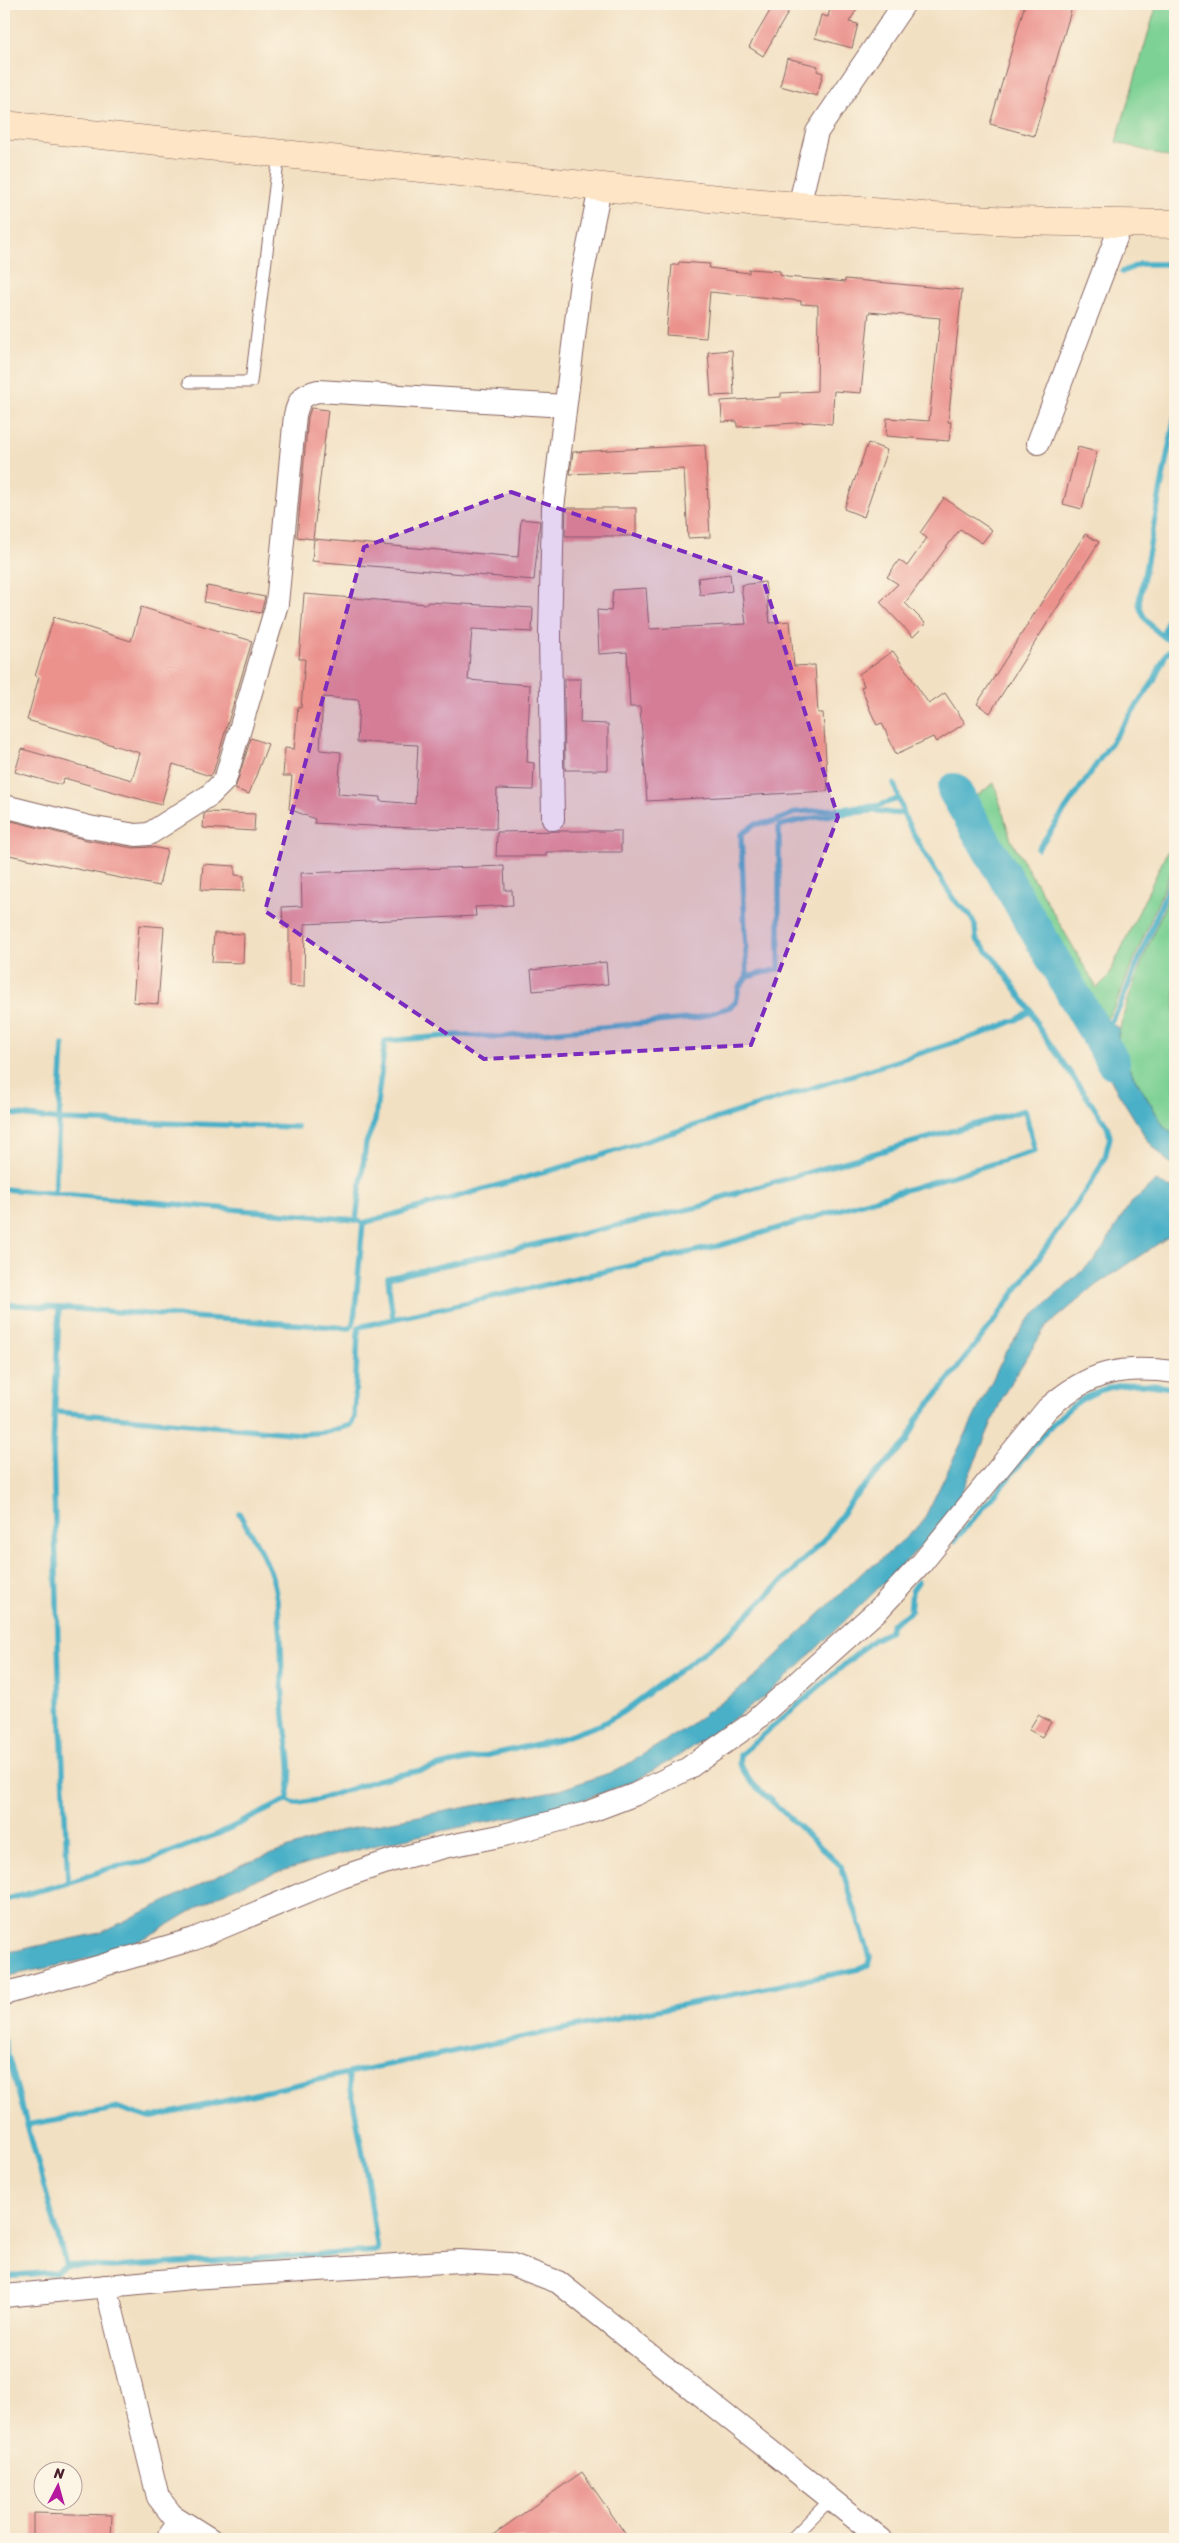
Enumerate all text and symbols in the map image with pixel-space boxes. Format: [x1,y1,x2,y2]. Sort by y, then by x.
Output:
north arrow [32,2460,82,2510]
text: N [52,2461,66,2487]

